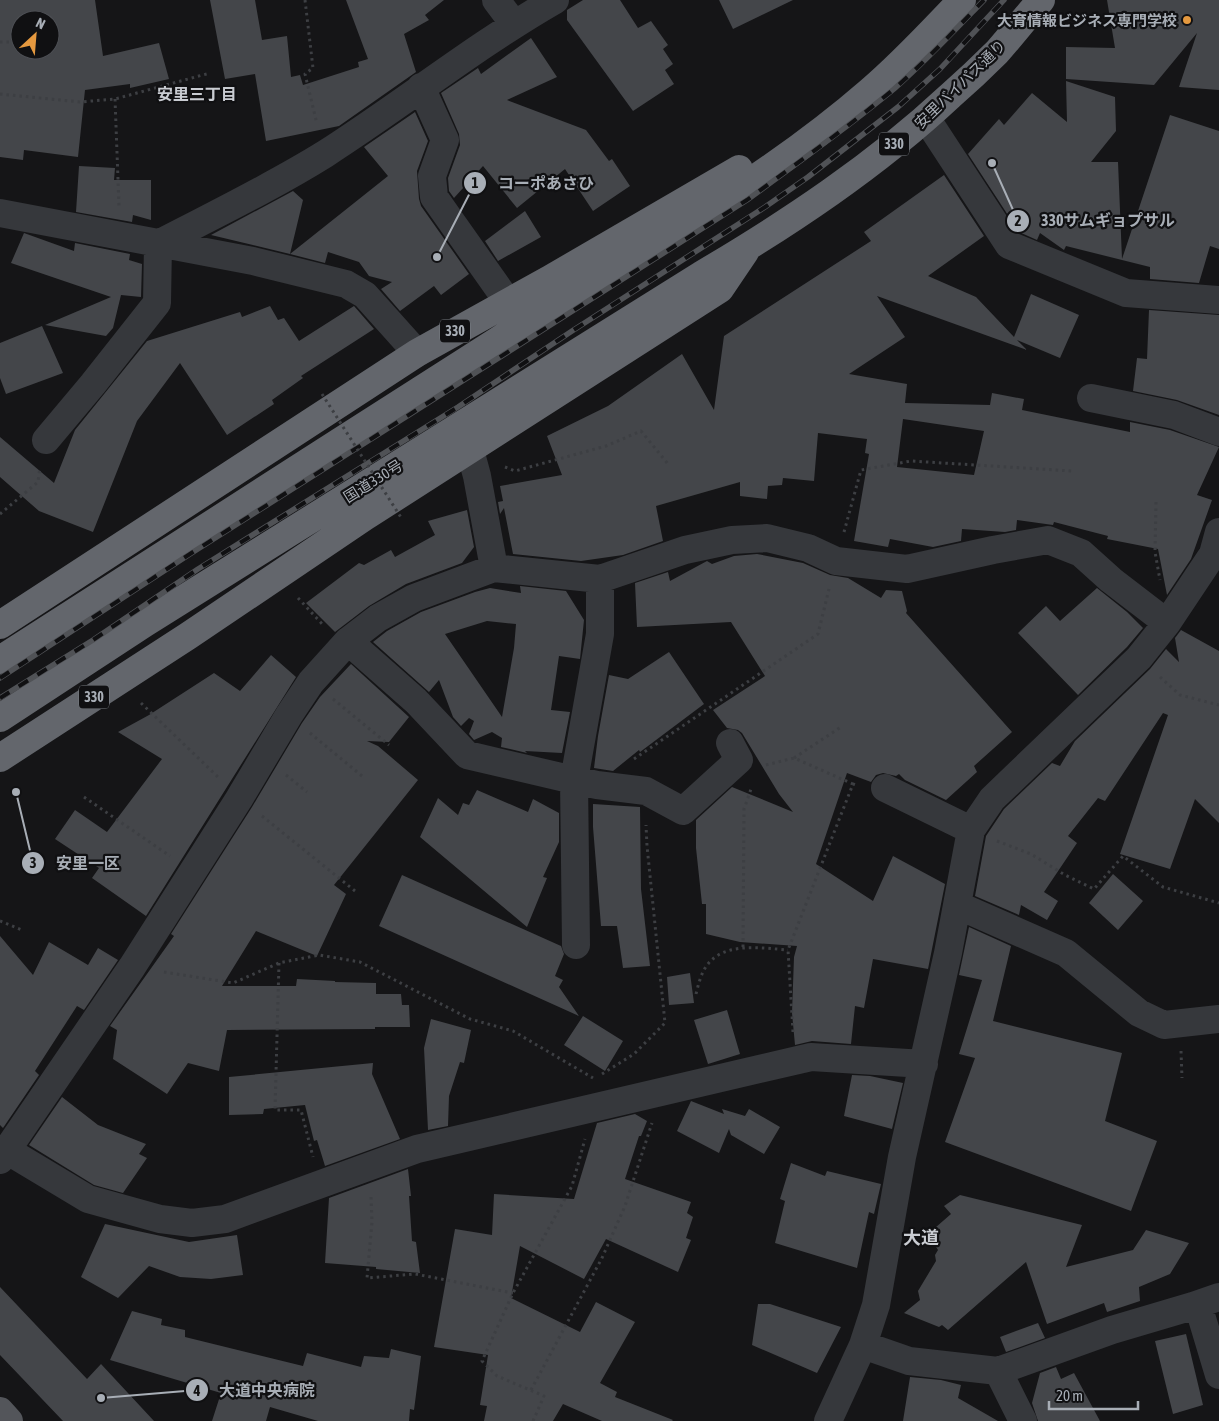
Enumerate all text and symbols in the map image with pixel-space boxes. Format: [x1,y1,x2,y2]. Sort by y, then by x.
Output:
north arrow [10,10,60,60]
place label: 大育情報ビジネス専門学校 [997,12,1177,29]
text: N [33,14,48,32]
marker: 大育情報ビジネス専門学校 [1181,14,1193,26]
street label: 安里バイパス通り [911,36,1009,132]
district label: 安里三丁目 [157,85,237,103]
road number: 330 [879,132,909,156]
callout: コーポあさひ [463,168,604,199]
text: 1 [471,174,479,191]
text: コーポあさひ [498,174,594,192]
callout: 330サムギョプサル [1006,205,1185,236]
text: 330サムギョプサル [1041,211,1175,229]
text: 2 [1014,212,1022,229]
road number: 330 [440,320,470,342]
street label: 国道330号 [340,456,406,506]
road number: 330 [79,686,109,709]
callout: 安里一区 [21,847,130,878]
text: 3 [29,854,37,871]
text: 安里一区 [56,854,120,872]
district label: 大道 [903,1227,939,1248]
callout: 大道中央病院 [184,1375,325,1406]
scale bar [1049,1378,1138,1410]
text: 大道中央病院 [219,1381,315,1399]
text: 4 [192,1382,201,1399]
text: 20 m [1056,1387,1083,1404]

